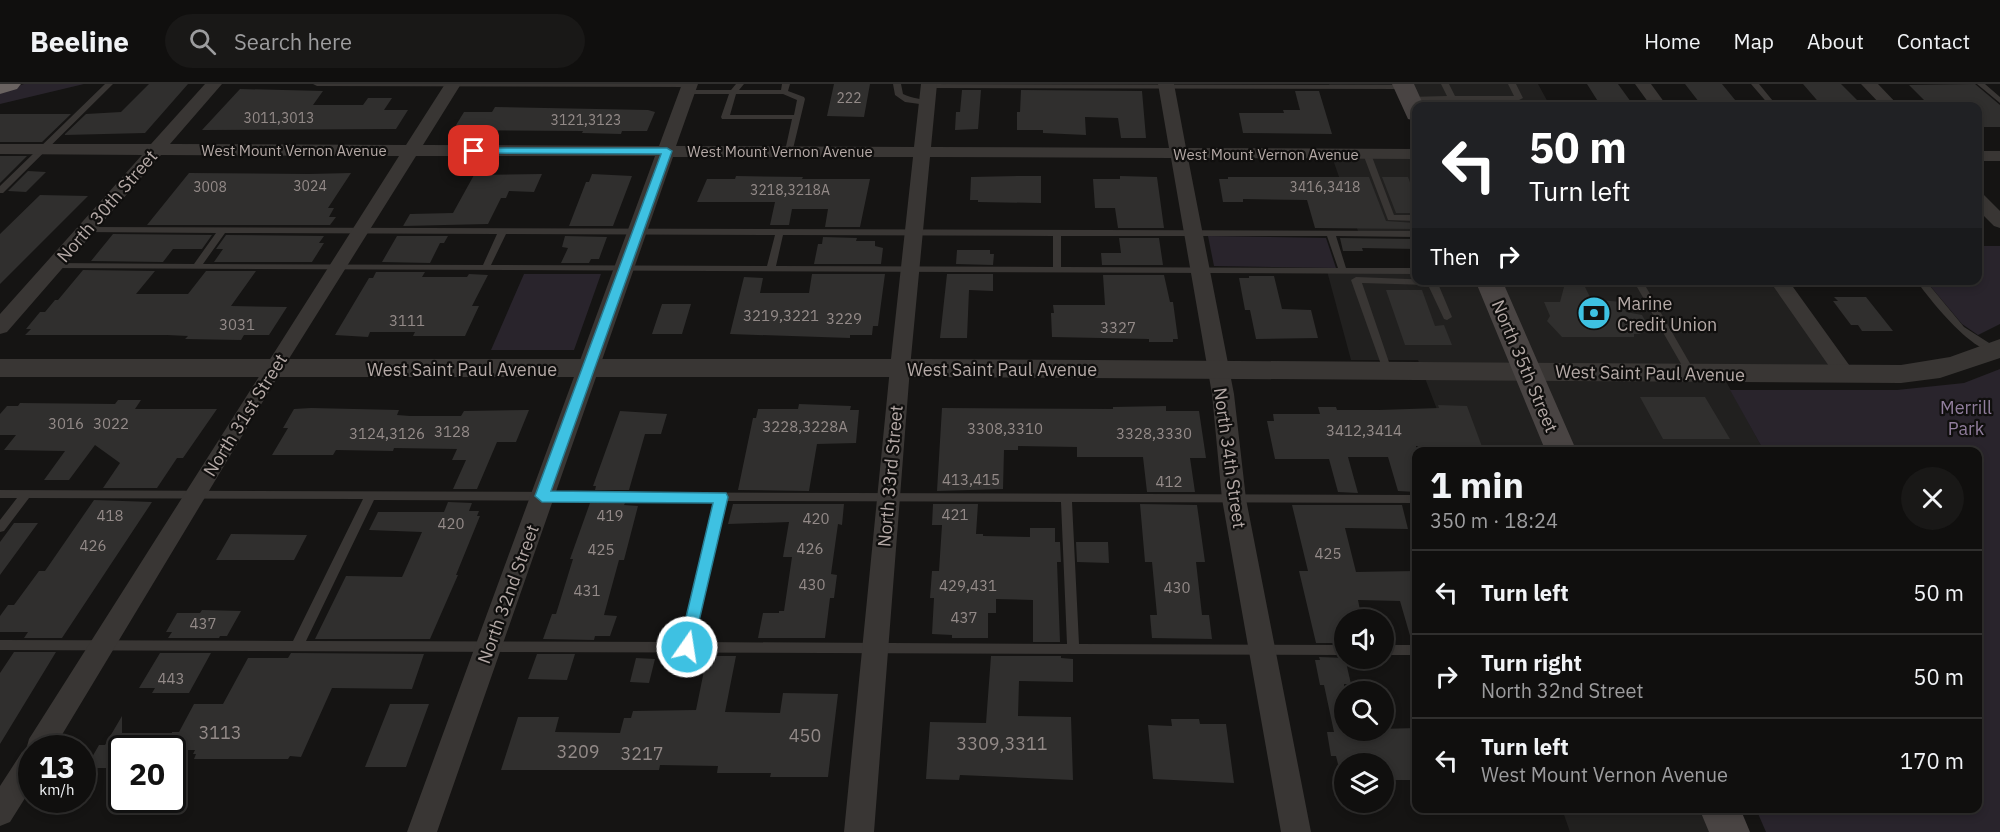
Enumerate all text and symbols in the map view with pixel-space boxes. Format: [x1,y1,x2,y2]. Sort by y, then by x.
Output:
search box [165,14,585,68]
text: Beeline [30,23,129,60]
icon: search [186,25,219,58]
text: Search here [234,27,352,56]
text: Home [1644,27,1701,55]
text: Map [1734,27,1774,55]
text: About [1807,27,1864,55]
text: Contact [1897,27,1970,55]
house number: 222 [836,89,862,107]
house number: 3011,3013 [243,109,315,127]
house number: 3121,3123 [550,111,622,129]
text: 50 m [1529,120,1627,175]
pin [448,125,499,176]
icon: left [1430,126,1508,204]
icon: arrive [457,134,490,167]
street label: West Mount Vernon Avenue [201,141,387,160]
street label: West Mount Vernon Avenue [687,142,873,161]
street label: North 30th Street [52,145,162,267]
street label: West Mount Vernon Avenue [1173,145,1359,164]
text: Turn left [1529,173,1630,208]
house number: 3024 [293,177,327,195]
house number: 3008 [193,178,227,196]
house number: 3416,3418 [1289,178,1361,196]
house number: 3218,3218A [750,181,830,199]
icon: right [1492,240,1525,273]
text: Then [1430,242,1480,271]
place label: Marine Credit Union [1617,292,1717,336]
bank icon: Marine Credit Union [1576,295,1612,331]
street label: North 35th Street [1487,296,1563,436]
house number: 3219,3221 [743,306,819,325]
house number: 3229 [826,309,862,328]
house number: 3111 [389,311,425,330]
house number: 3031 [219,315,255,334]
house number: 3327 [1100,318,1136,337]
street label: North 31st Street [198,349,292,481]
street label: West Saint Paul Avenue [367,358,557,381]
street label: West Saint Paul Avenue [907,358,1097,381]
street label: West Saint Paul Avenue [1555,360,1745,386]
street label: North 34th Street [1209,386,1251,530]
park label: Merrill Park [1940,396,1992,440]
street label: North 33rd Street [872,404,908,548]
house number: 3016 [48,414,84,433]
house number: 3022 [93,414,129,433]
house number: 3228,3228A [762,417,848,436]
house number: 3308,3310 [967,419,1043,438]
house number: 3412,3414 [1326,421,1402,440]
house number: 3128 [434,422,470,441]
house number: 3124,3126 [349,424,425,443]
house number: 3328,3330 [1116,424,1192,443]
text: 1 min [1430,461,1524,508]
button: close [1901,467,1964,530]
house number: 413,415 [942,470,1000,489]
house number: 412 [1155,472,1183,491]
house number: 421 [941,505,969,524]
house number: 418 [96,506,124,525]
house number: 419 [596,506,624,525]
text: 350 m · 18:24 [1430,507,1558,534]
house number: 420 [802,509,830,528]
house number: 420 [437,514,465,533]
street label: North 32nd Street [472,521,544,667]
house number: 426 [79,536,107,555]
house number: 426 [796,539,824,558]
house number: 425 [587,540,615,559]
house number: 425 [1314,544,1342,563]
house number: 430 [798,575,826,594]
house number: 429,431 [939,576,997,595]
icon: left [1430,576,1463,609]
house number: 430 [1163,578,1191,597]
text: Turn left [1481,578,1569,607]
text: 50 m [1913,578,1964,607]
house number: 431 [573,581,601,600]
house number: 437 [950,608,978,627]
map controls [1334,609,1394,813]
button: sound [1334,609,1394,669]
house number: 437 [189,614,217,633]
position arrow [655,615,719,679]
text: Turn right [1481,648,1582,677]
icon: right [1430,660,1463,693]
text: 50 m [1913,662,1964,691]
house number: 443 [157,669,185,688]
text: North 32nd Street [1481,677,1643,704]
button: search [1334,681,1394,741]
house number: 3113 [198,721,242,744]
house number: 450 [789,724,821,747]
house number: 3309,3311 [956,732,1048,755]
text: Turn left [1481,732,1569,761]
speed limit sign: 20 [108,735,186,813]
house number: 3209 [556,740,600,763]
house number: 3217 [620,742,664,765]
icon: left [1430,744,1463,777]
text: 170 m [1900,746,1964,775]
text: 13 [39,747,75,786]
button: layers [1334,753,1394,813]
text: West Mount Vernon Avenue [1481,761,1728,788]
text: km/h [39,780,75,799]

